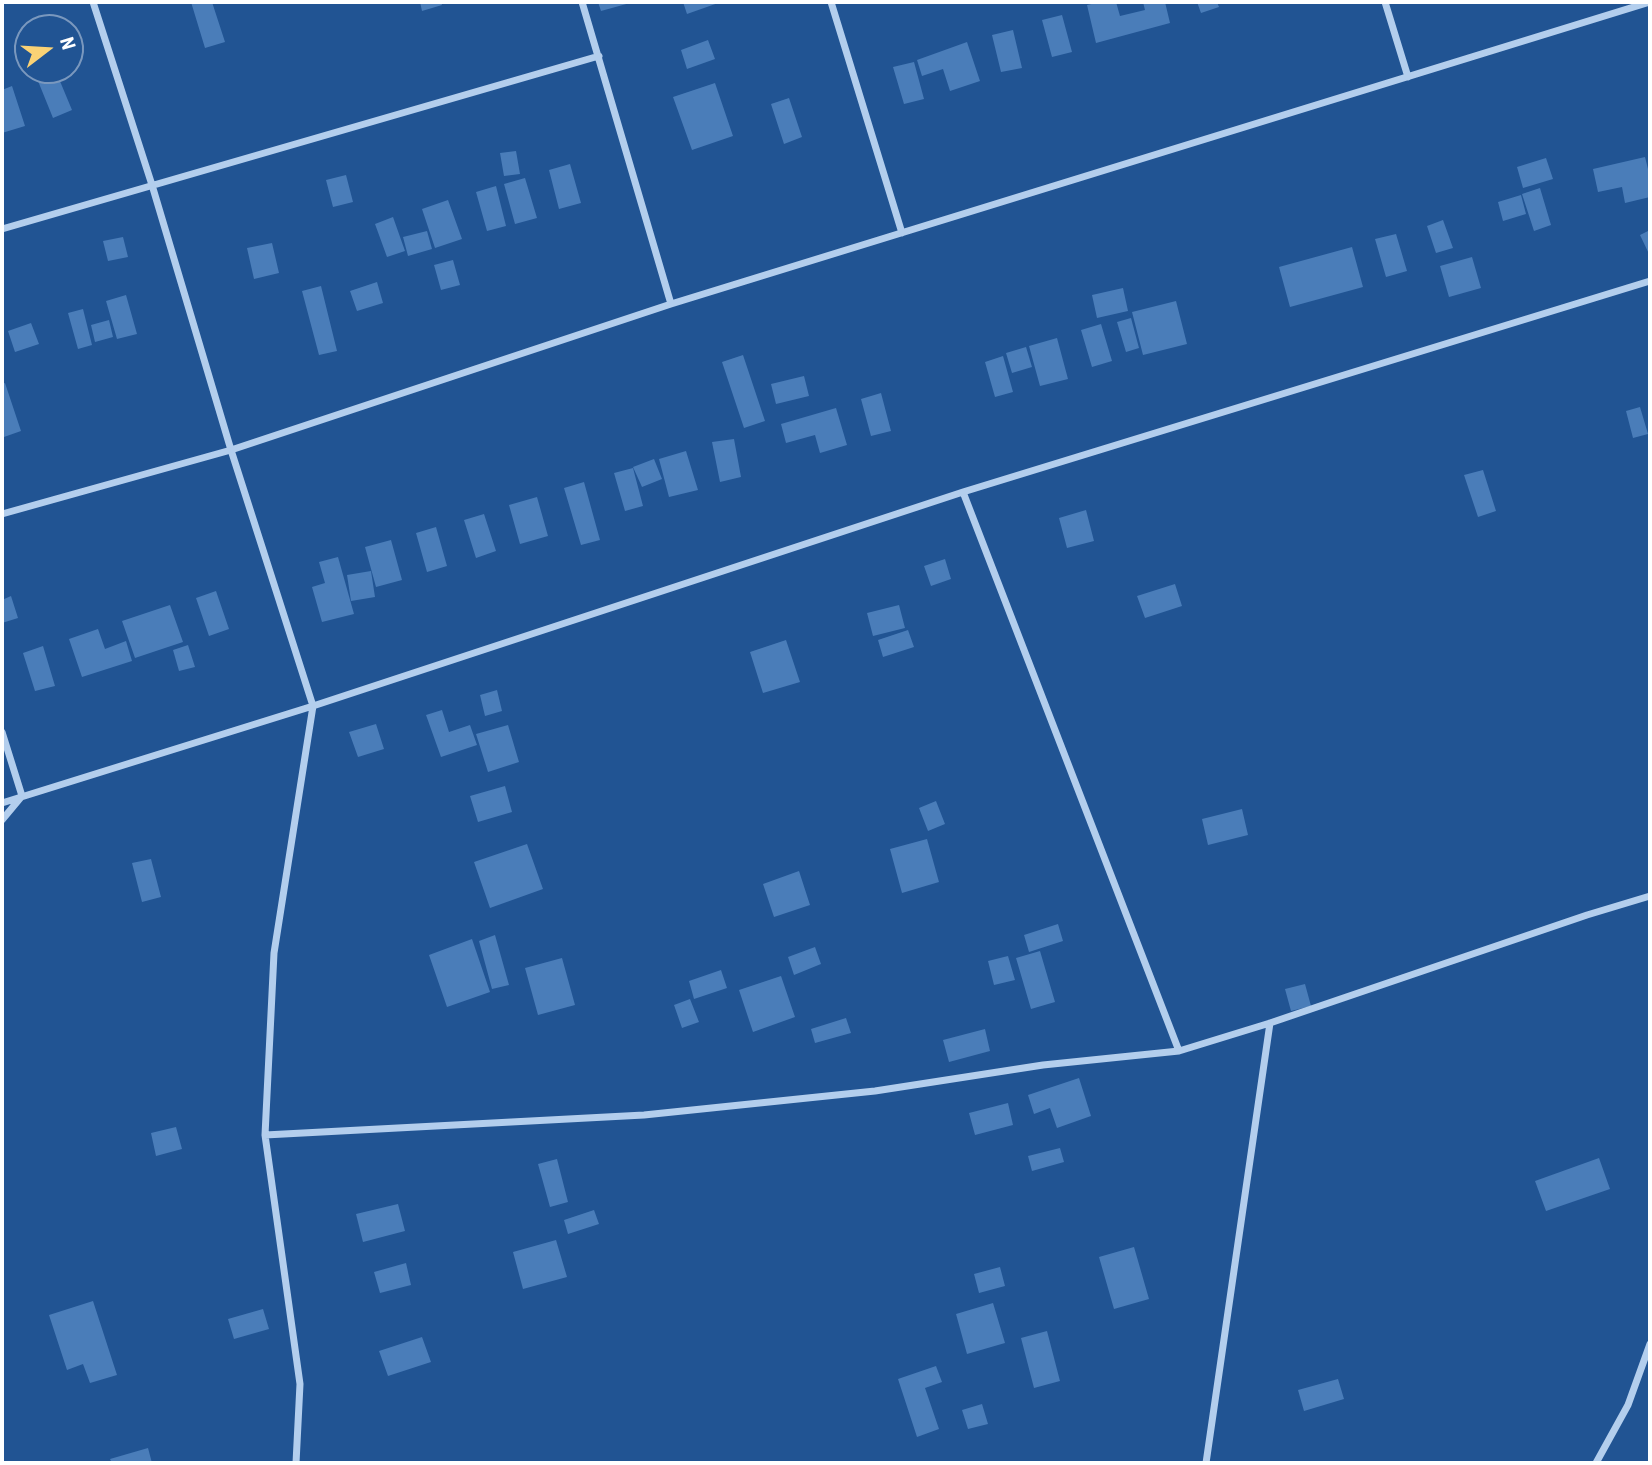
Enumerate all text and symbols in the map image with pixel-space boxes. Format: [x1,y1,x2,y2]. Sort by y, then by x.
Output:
north arrow [14,14,84,84]
text: N [55,34,80,52]

